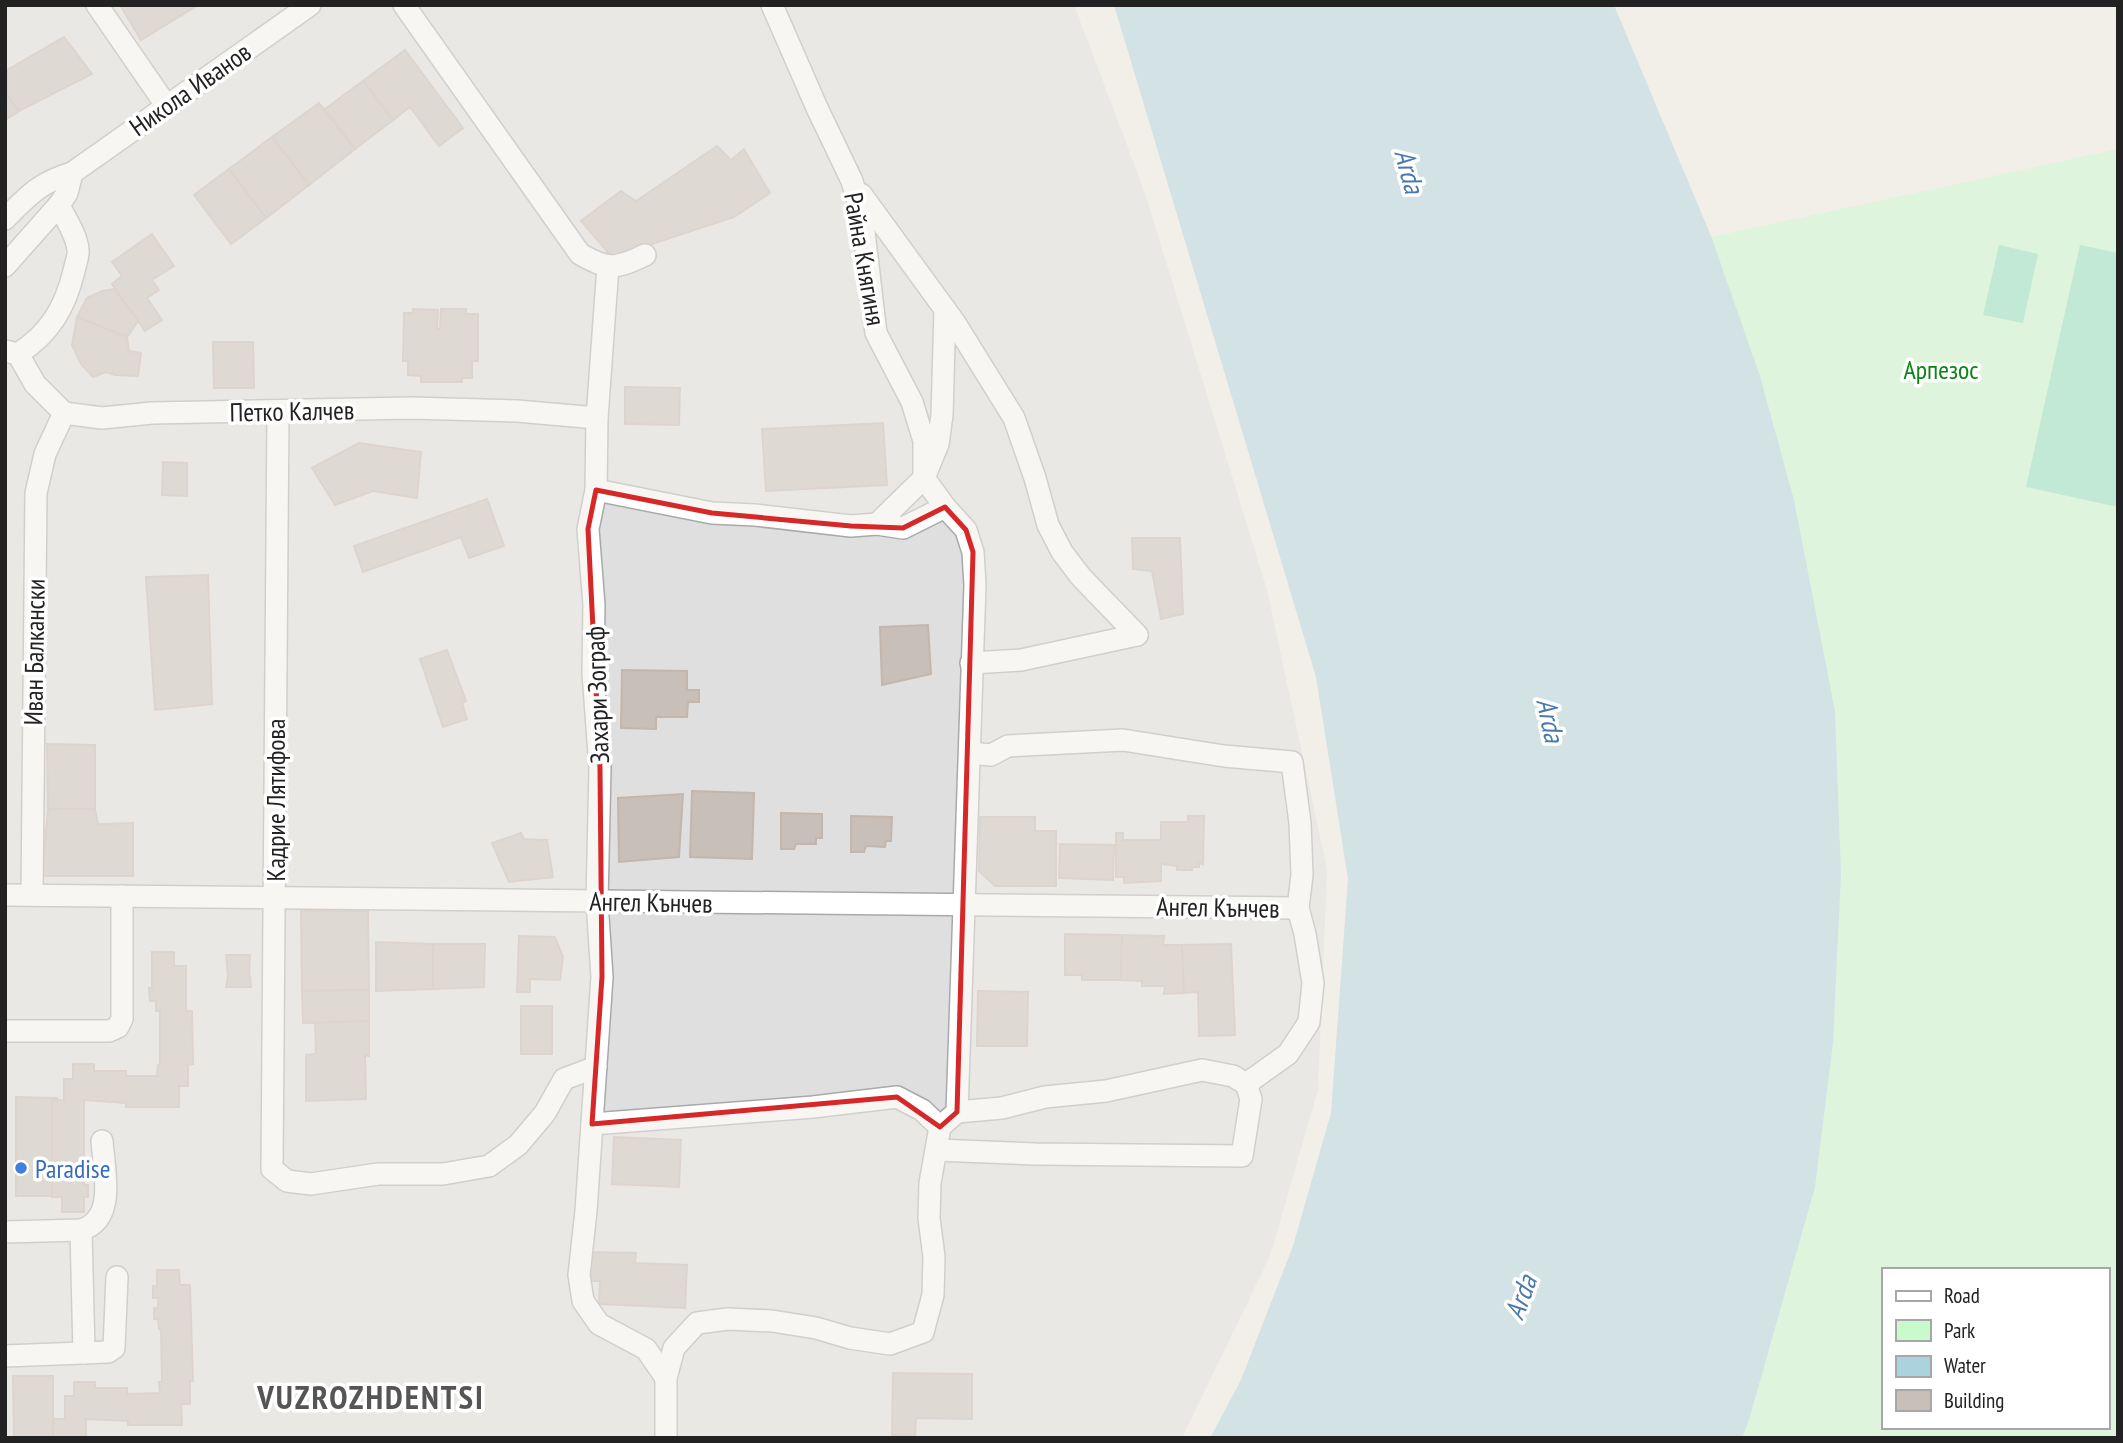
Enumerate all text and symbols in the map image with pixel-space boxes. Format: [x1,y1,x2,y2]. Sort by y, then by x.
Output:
street label: Никола Иванов [123,35,257,143]
water label: Arda [1386,145,1434,199]
street label: Райна Княгиня [837,190,893,328]
park label: Арпезос [1903,353,1979,386]
street label: Петко Калчев [229,393,355,429]
street label: Иван Балкански [16,578,52,726]
street label: Захари Зограф [578,626,616,764]
water label: Arda [1528,695,1574,747]
street label: Кадрие Лятифова [259,719,292,881]
street label: Ангел Кънчев [589,884,713,920]
street label: Ангел Кънчев [1156,889,1280,925]
place label: Paradise [35,1152,110,1185]
marker: Paradise [13,1160,29,1176]
water label: Arda [1495,1268,1546,1324]
legend [1882,1268,2109,1429]
text: Road [1944,1282,1980,1309]
text: Park [1944,1317,1975,1344]
text: Water [1944,1352,1986,1379]
district label: VUZROZHDENTSI [256,1375,485,1418]
text: Building [1944,1387,2004,1414]

